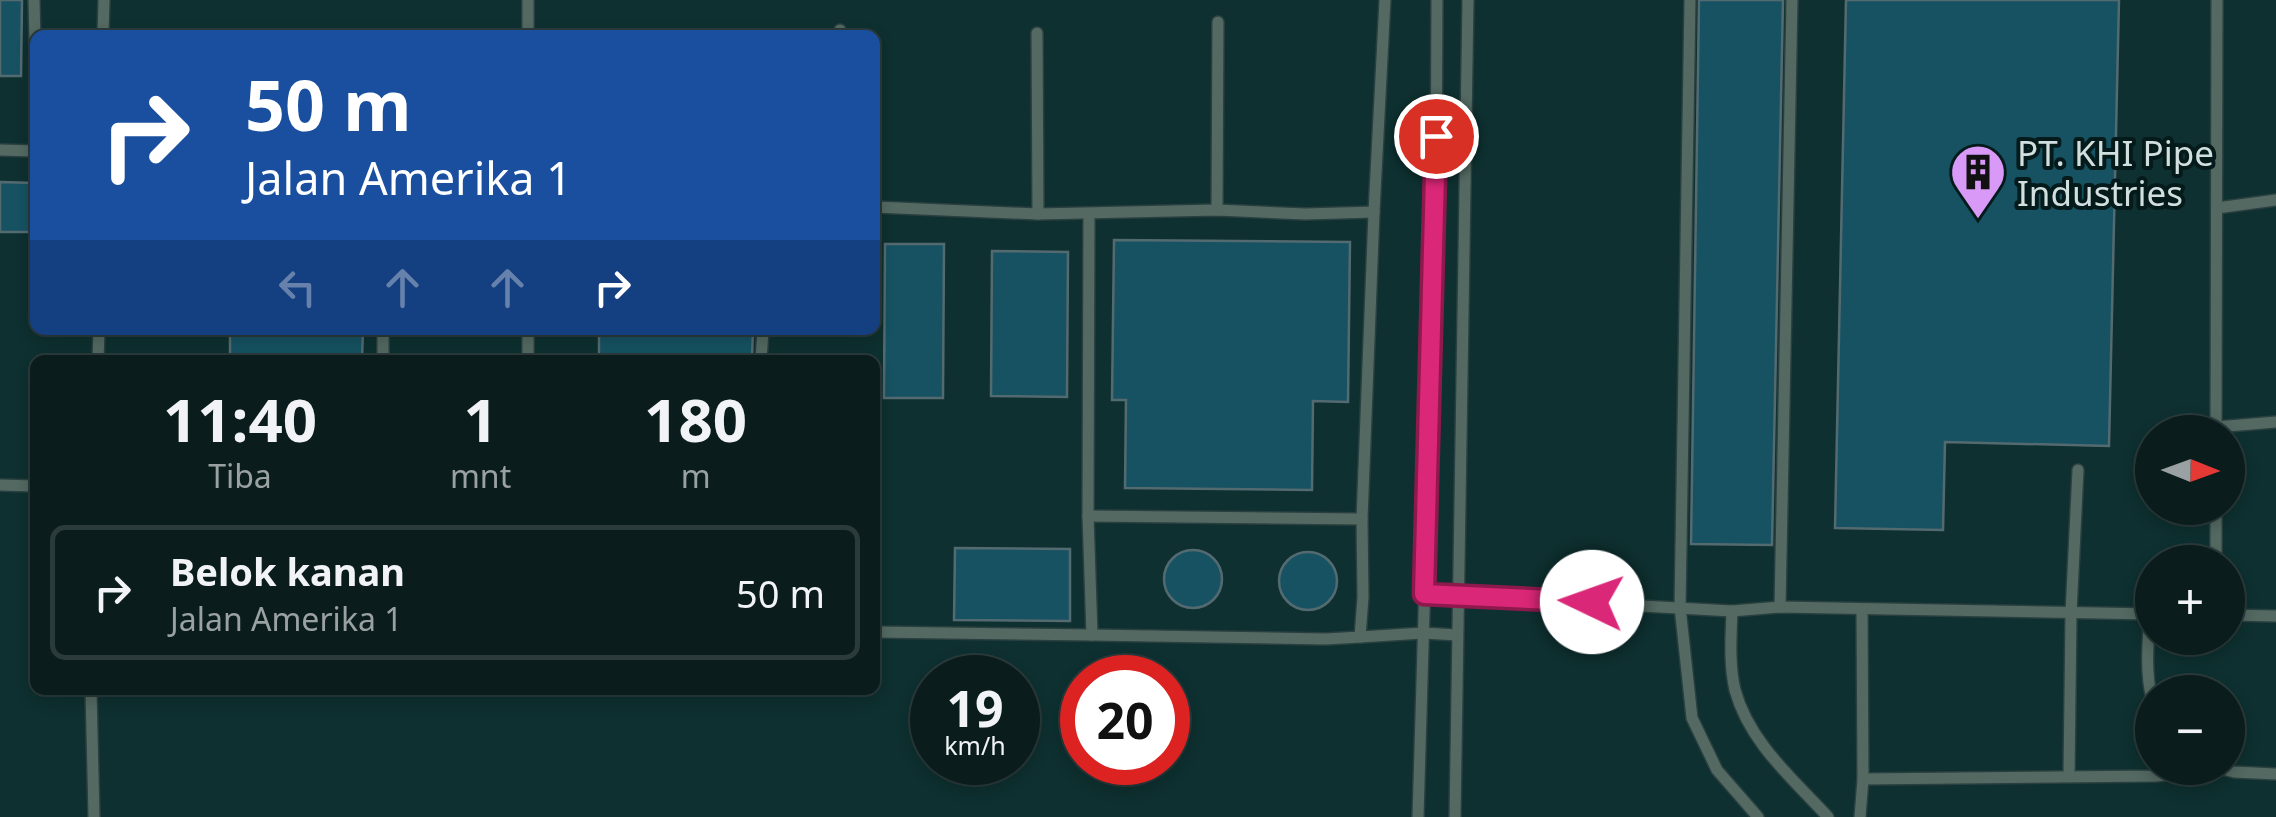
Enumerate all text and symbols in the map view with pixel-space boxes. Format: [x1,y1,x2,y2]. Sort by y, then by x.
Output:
text: 50 m [245,56,412,152]
icon: right [80,70,210,200]
pin [1394,94,1479,179]
icon: arrive [1409,109,1464,164]
place label: PT. KHI Pipe Industries [2017,129,2214,216]
building icon: PT. KHI Pipe Industries [1948,142,2008,221]
text: Jalan Amerika 1 [245,147,572,208]
icon: left [270,260,325,315]
icon: ahead [375,260,430,315]
icon: ahead [480,260,535,315]
icon: right [585,260,640,315]
text: 11:40 [163,378,317,460]
text: 1 [463,378,498,460]
text: 180 [644,378,747,460]
north arrow [2135,415,2245,525]
map controls [2135,415,2245,785]
text: Tiba [208,454,272,497]
text: mnt [450,454,511,497]
text: m [681,454,711,497]
text: Belok kanan [170,545,405,597]
button: + [2135,545,2245,655]
position arrow [1540,550,1644,654]
icon: right [85,565,140,620]
text: 50 m [736,567,825,619]
text: Jalan Amerika 1 [170,597,403,640]
speed limit sign: 20 [1060,655,1190,785]
text: 19 [946,674,1004,742]
button: − [2135,675,2245,785]
text: km/h [944,728,1006,762]

